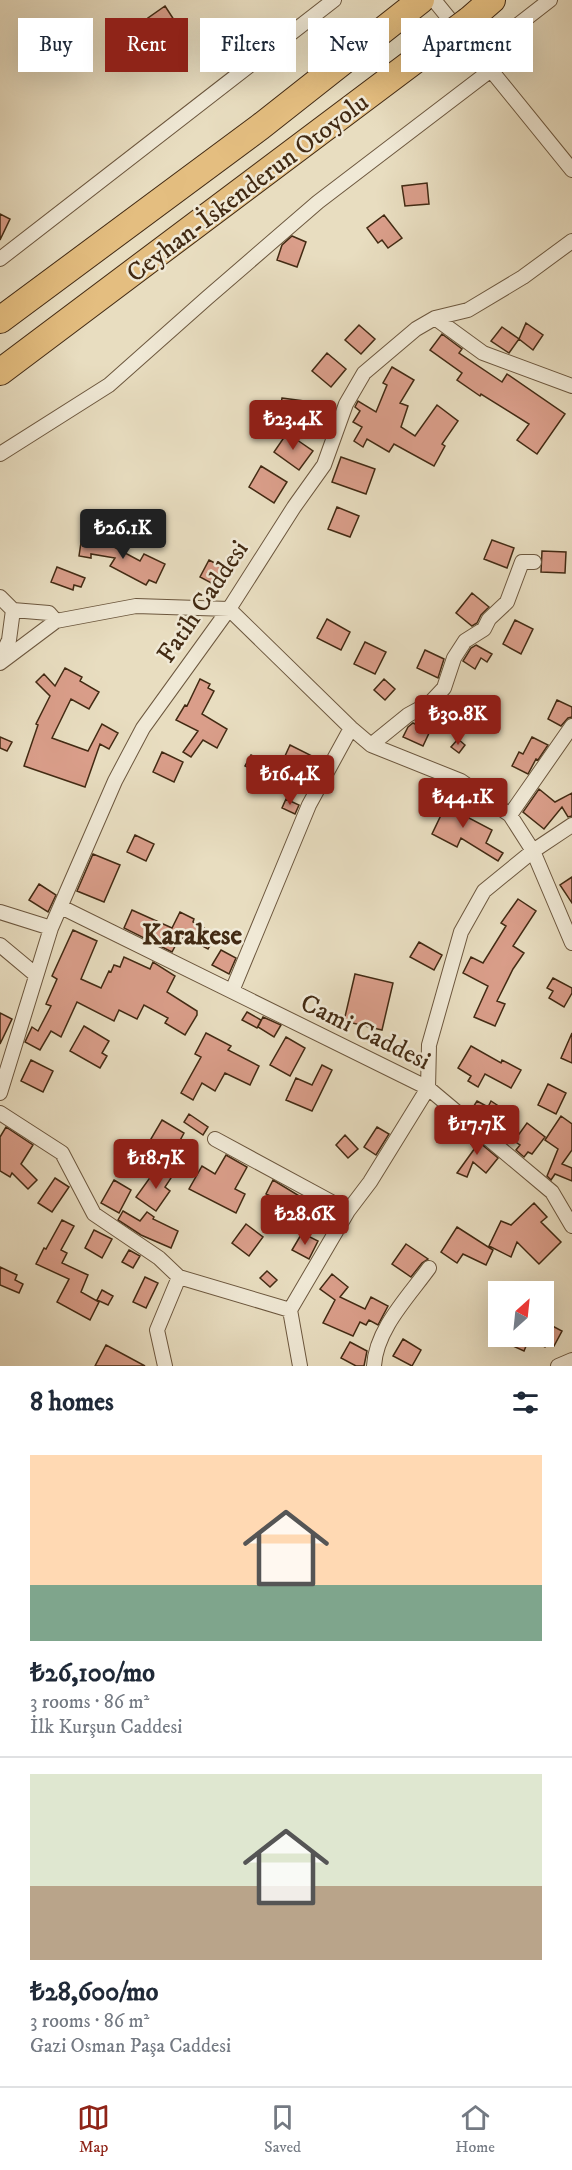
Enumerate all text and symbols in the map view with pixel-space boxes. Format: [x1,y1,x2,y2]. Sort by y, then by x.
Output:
chip: Buy [18,18,93,72]
chip: Rent [105,18,188,72]
chip: Filters [200,18,296,72]
chip: New [308,18,389,72]
chip: Apartment [401,18,533,72]
street label: Ceyhan-İskenderun Otoyolu [120,85,376,290]
pin: ₺23.4K [244,400,342,451]
text: ₺23.4K [263,407,323,432]
pin: ₺26.1K [74,509,172,560]
text: ₺26.1K [94,516,152,541]
street label: Fatih Caddesi [150,534,256,669]
pin: ₺30.8K [409,695,507,746]
text: ₺30.8K [429,702,487,727]
pin: ₺16.4K [241,755,339,806]
text: ₺16.4K [260,762,320,787]
pin: ₺44.1K [414,778,512,829]
text: ₺44.1K [432,785,494,810]
district label: Karakese [142,918,242,953]
street label: Cami Caddesi [295,987,436,1078]
pin: ₺17.7K [428,1105,526,1156]
text: ₺17.7K [448,1112,506,1137]
pin: ₺18.7K [107,1139,205,1190]
text: ₺18.7K [128,1146,184,1171]
pin: ₺28.6K [256,1195,354,1246]
text: ₺28.6K [275,1202,335,1227]
north arrow [488,1281,554,1347]
map controls [488,1281,554,1347]
text: 8 homes [30,1386,114,1419]
icon: filters [509,1386,542,1419]
icon: home [232,1494,340,1602]
text: ₺26,100/mo [30,1657,155,1690]
text: 3 rooms · 86 m² [30,1690,149,1715]
text: İlk Kurşun Caddesi [30,1715,182,1740]
icon: home [232,1813,340,1921]
text: ₺28,600/mo [30,1976,158,2009]
text: 3 rooms · 86 m² [30,2009,149,2034]
text: Gazi Osman Paşa Caddesi [30,2034,231,2059]
tab: Map [77,2101,110,2157]
tab: Saved [264,2101,301,2157]
tab: Home [455,2101,495,2157]

